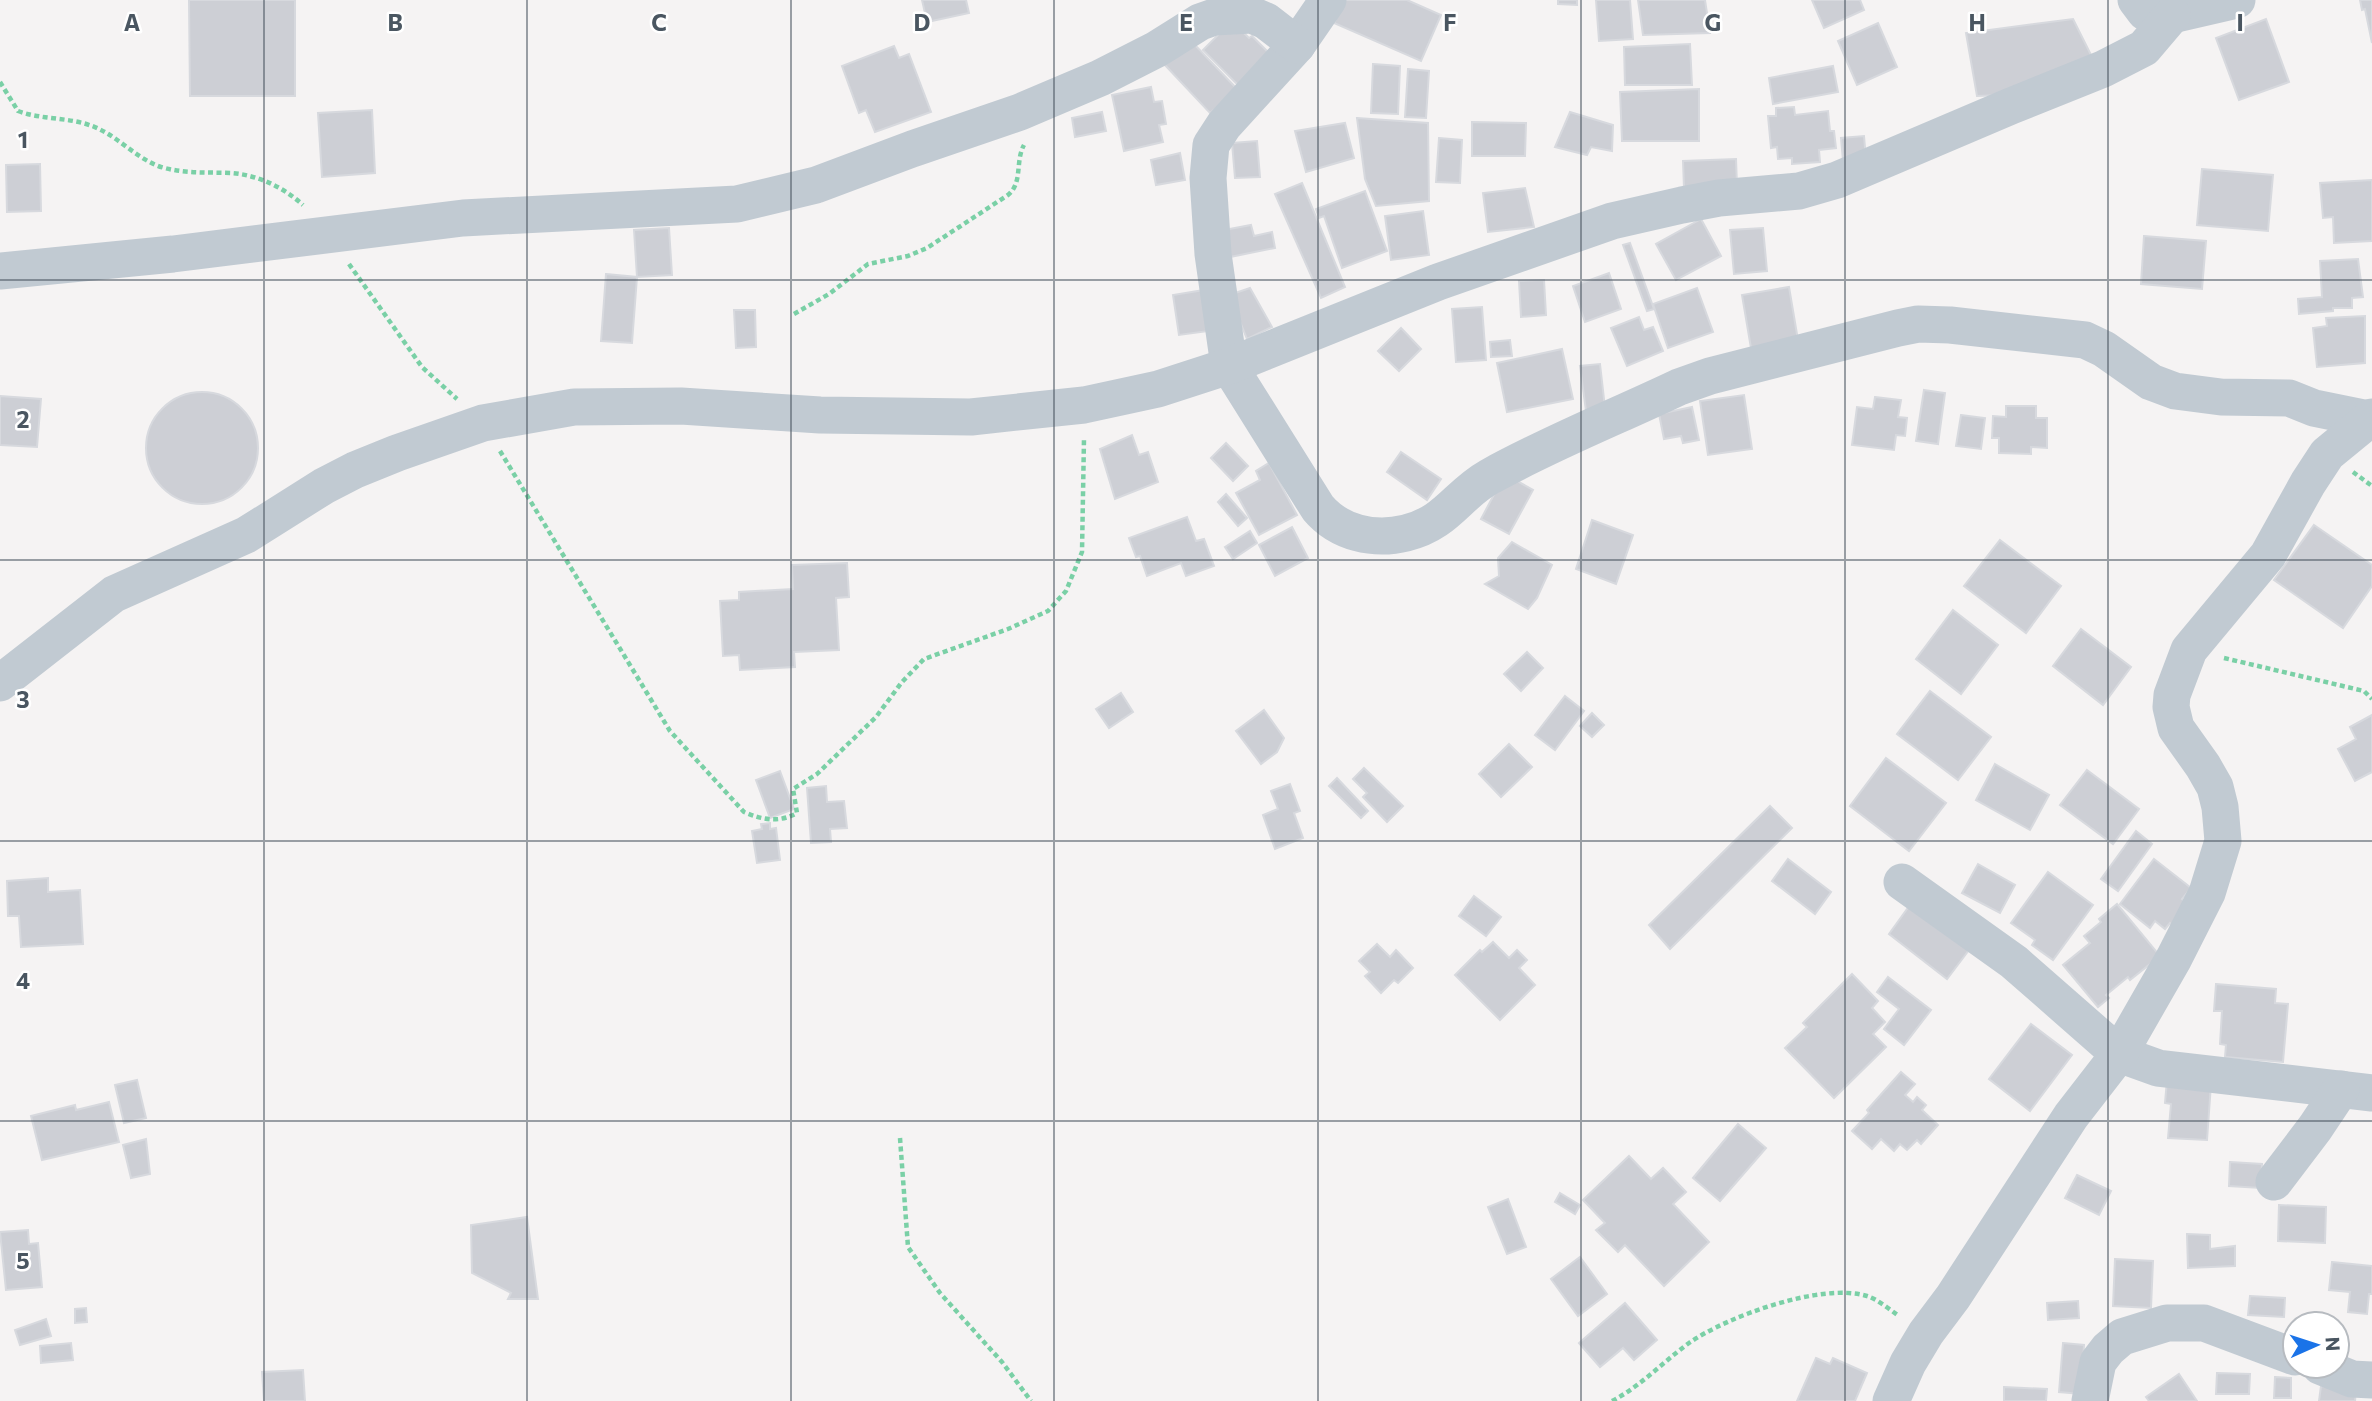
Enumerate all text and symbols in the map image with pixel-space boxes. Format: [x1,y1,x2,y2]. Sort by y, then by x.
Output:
text: A [124,8,141,36]
text: B [387,8,403,36]
text: C [651,8,667,36]
text: D [914,8,931,36]
text: E [1179,8,1193,36]
text: F [1443,8,1457,36]
text: G [1705,8,1721,36]
text: H [1968,8,1986,36]
text: I [2236,8,2244,36]
text: 1 [18,125,28,153]
text: 2 [16,405,30,433]
text: 3 [16,685,30,713]
text: 4 [16,966,30,994]
text: 5 [16,1246,30,1274]
north arrow [2281,1310,2351,1380]
text: N [2322,1336,2345,1352]

